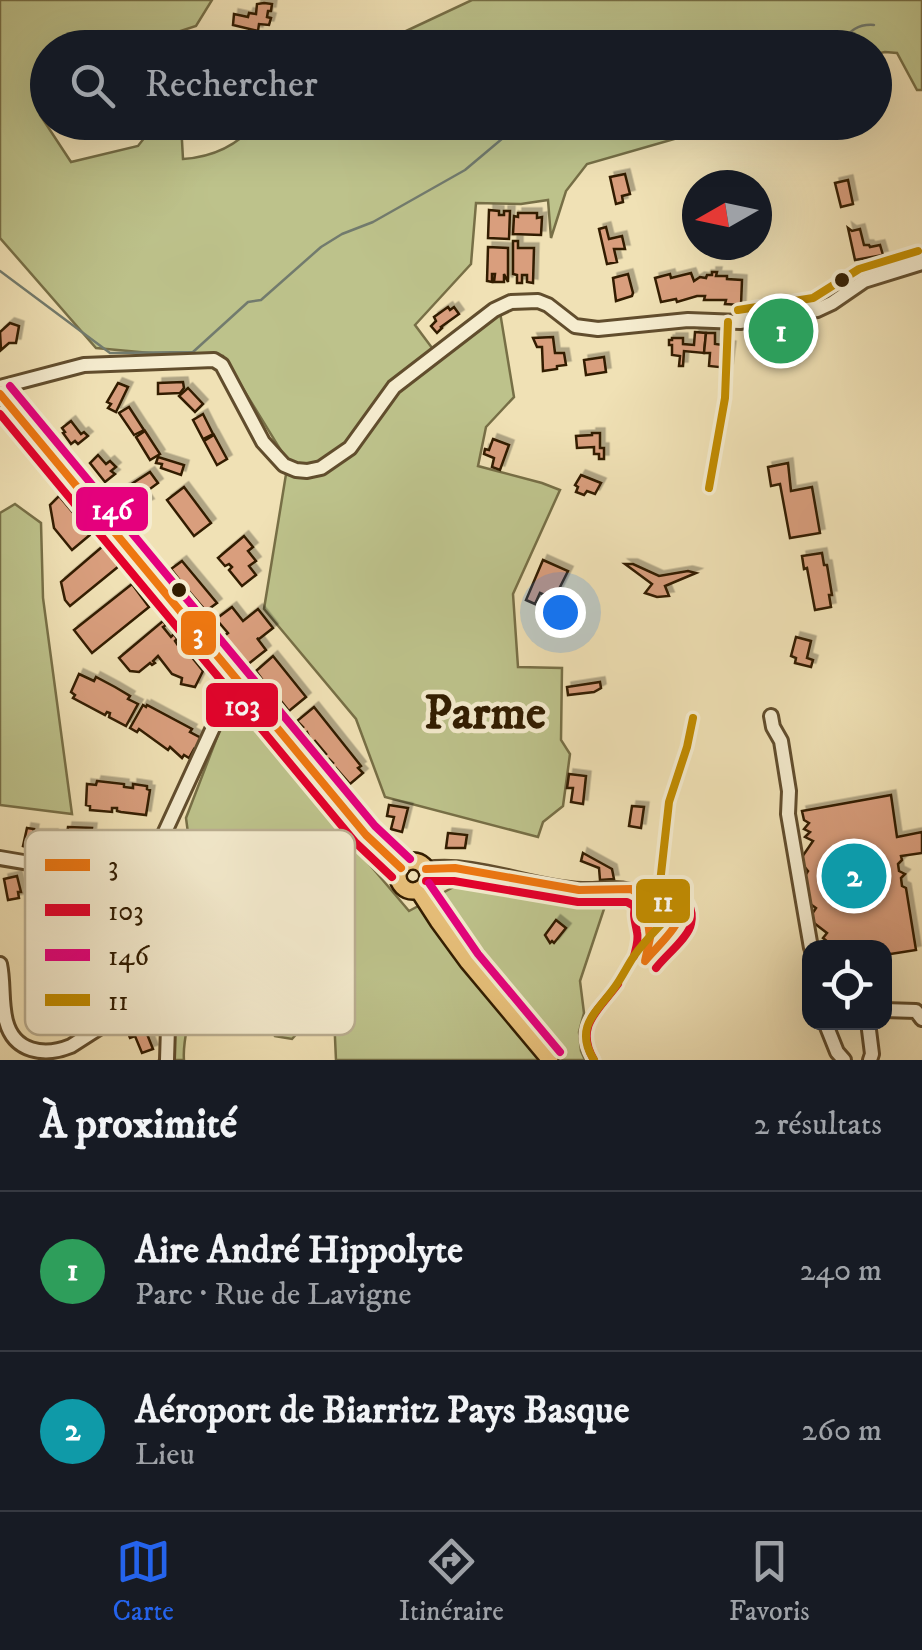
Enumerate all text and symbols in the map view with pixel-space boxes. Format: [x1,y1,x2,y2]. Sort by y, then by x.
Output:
search box [30,30,892,140]
icon: search [65,58,120,113]
text: Rechercher [145,61,318,109]
north arrow [682,170,772,260]
unlabelled marker [832,270,852,290]
pin: 1 [748,294,814,368]
line badge: 146 [74,485,150,533]
text: 146 [92,493,134,528]
unlabelled marker [169,580,189,600]
your location [535,587,586,638]
line badge: 3 [179,609,218,657]
text: 3 [193,617,203,652]
line badge: 103 [204,681,280,729]
district label: Parme [424,684,546,744]
text: 103 [224,689,260,724]
legend [25,830,355,1035]
pin: 2 [822,838,886,914]
text: 3 [108,849,118,884]
line badge: 11 [634,877,692,925]
text: 11 [653,885,673,920]
text: 103 [108,894,144,929]
text: 146 [108,939,150,974]
map controls [802,940,892,1030]
button: locate [802,940,892,1030]
text: 11 [108,984,129,1019]
text: À proximité [40,1099,237,1151]
text: 2 résultats [754,1105,882,1145]
text: Aire André Hippolyte [135,1227,463,1275]
text: 1 [67,1251,78,1291]
text: 240 m [800,1251,882,1291]
text: Parc · Rue de Lavigne [135,1275,411,1315]
text: Aéroport de Biarritz Pays Basque [135,1387,629,1435]
text: 2 [65,1411,80,1451]
text: 260 m [802,1411,882,1451]
text: Lieu [135,1435,195,1475]
tab: Carte [112,1534,174,1629]
tab: Itinéraire [399,1534,504,1629]
tab: Favoris [729,1534,810,1629]

